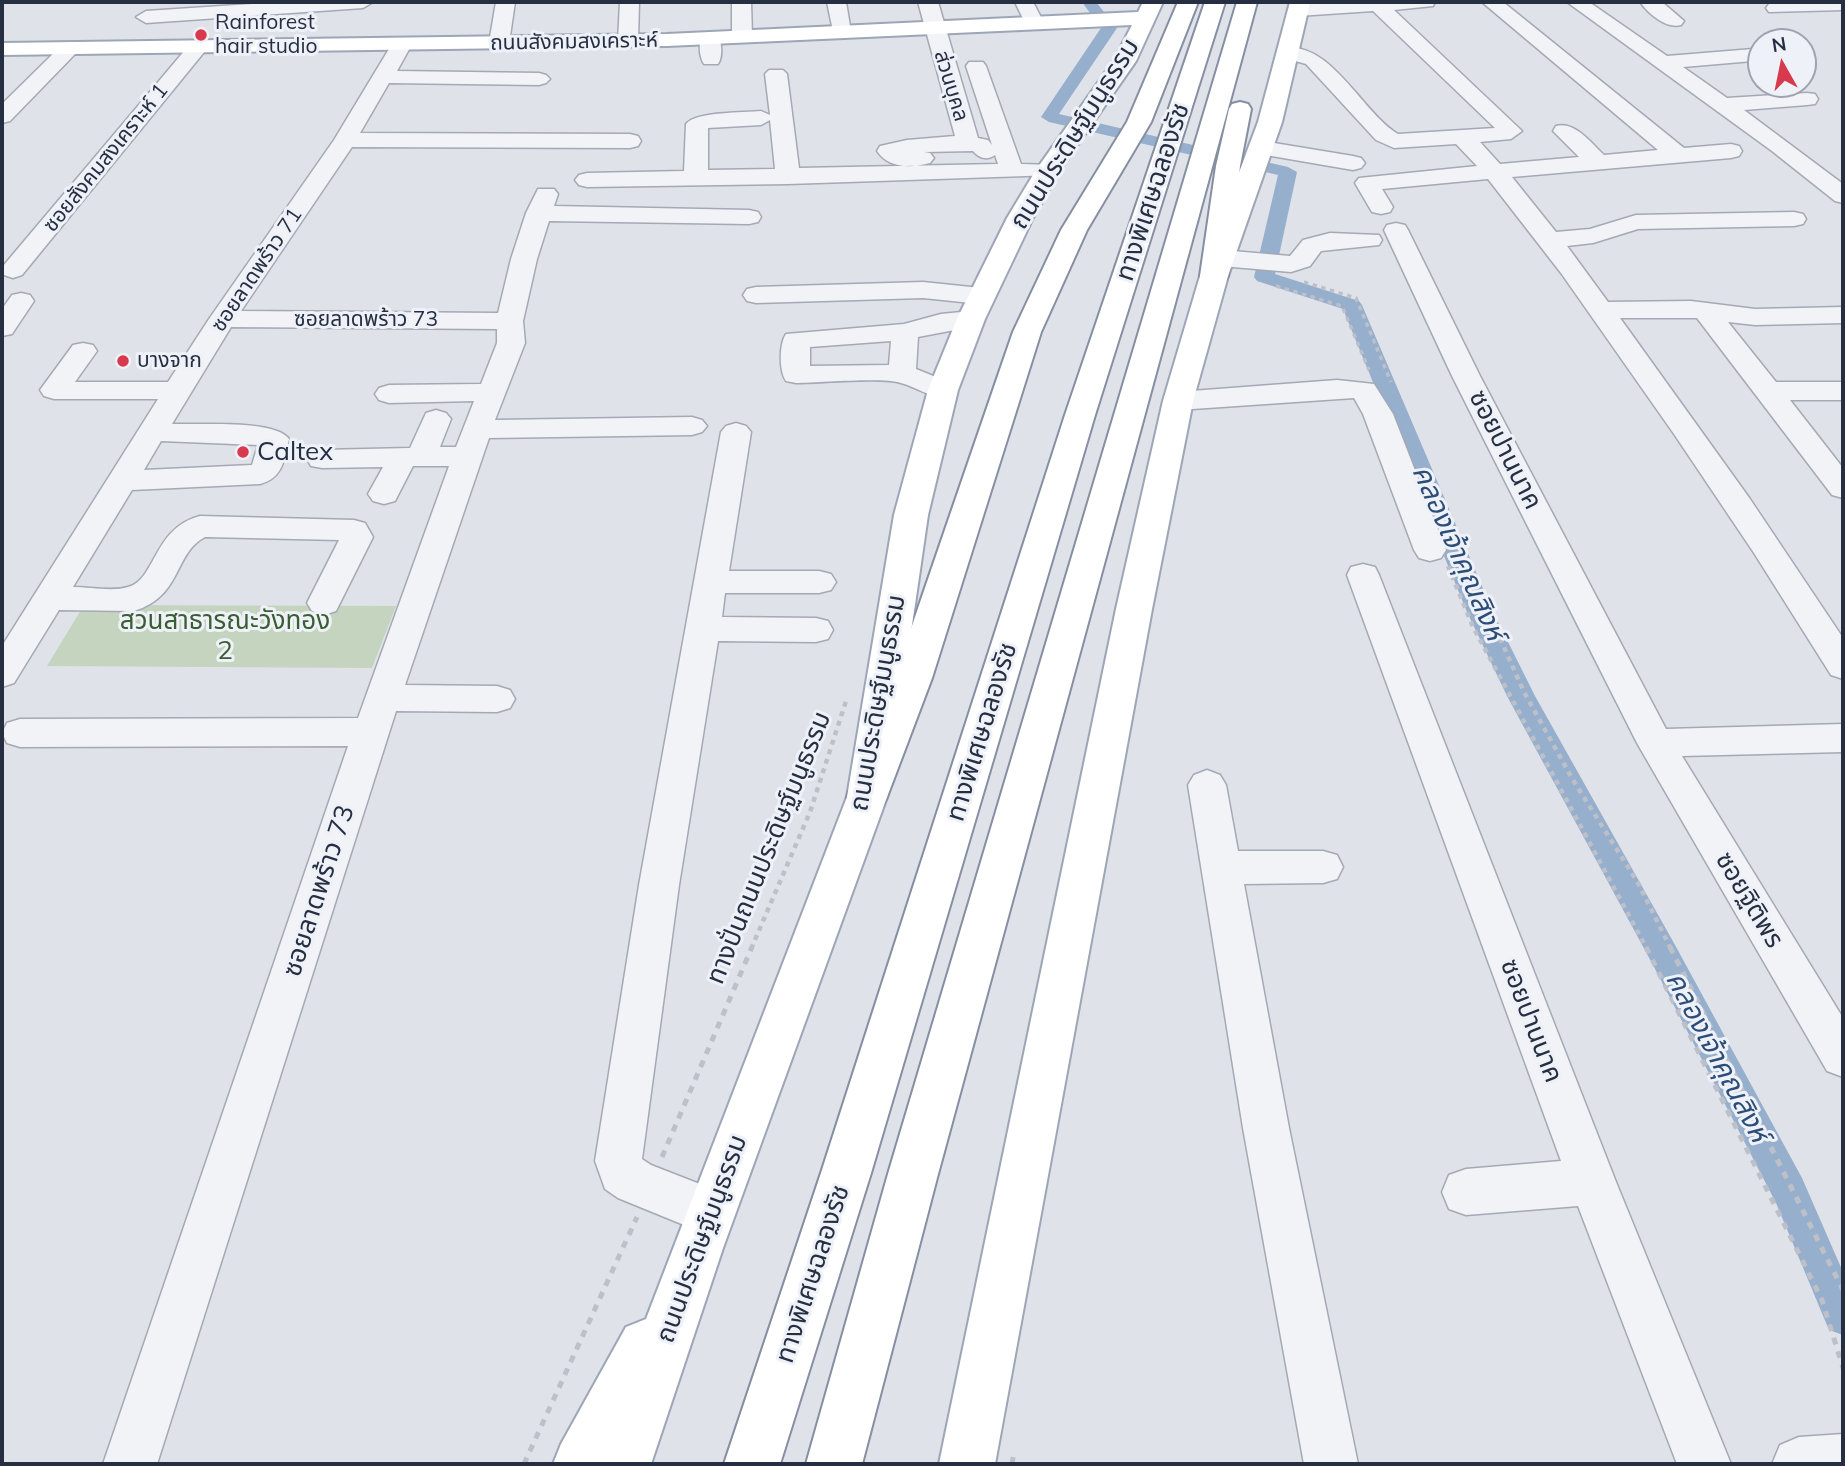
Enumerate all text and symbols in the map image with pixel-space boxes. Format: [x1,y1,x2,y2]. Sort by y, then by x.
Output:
place label: Rainforest hair studio [215,10,317,60]
marker: Rainforest hair studio [193,27,209,43]
street label: ถนนสังคมสงเคราะห์ [490,28,658,56]
north arrow [1747,28,1817,98]
text: N [1770,31,1788,57]
street label: ถนนประดิษฐ์มนูธรรม [1004,33,1146,235]
street label: ส่วนบุคล [928,48,974,124]
street label: ซอยสังคมสงเคราะห์ 1 [38,79,174,237]
street label: ทางพิเศษฉลองรัช [1110,99,1196,285]
street label: ซอยลาดพร้าว 71 [206,203,308,337]
street label: ซอยลาดพร้าว 73 [294,307,438,333]
place label: บางจาก [137,348,202,374]
marker: บางจาก [115,353,131,369]
street label: ซอยปานนาค [1462,385,1548,515]
place label: Caltex [257,436,333,468]
marker: Caltex [235,444,251,460]
water label: คลองเจ้าคุณสิงห์ [1404,460,1512,646]
street label: ถนนประดิษฐ์มนูธรรม [844,592,912,814]
park label: สวนสาธารณะวังทอง 2 [120,605,330,666]
street label: ทางพิเศษฉลองรัช [940,639,1024,825]
street label: ทางปั่นถนนประดิษฐ์มนูธรรม [700,707,838,989]
street label: ซอยลาดพร้าว 73 [277,801,361,981]
street label: ซอยฐิติพร [1708,846,1790,954]
street label: ซอยปานนาค [1493,955,1569,1087]
water label: คลองเจ้าคุณสิงห์ [1658,966,1776,1148]
street label: ถนนประดิษฐ์มนูธรรม [650,1131,754,1347]
street label: ทางพิเศษฉลองรัช [770,1181,856,1367]

